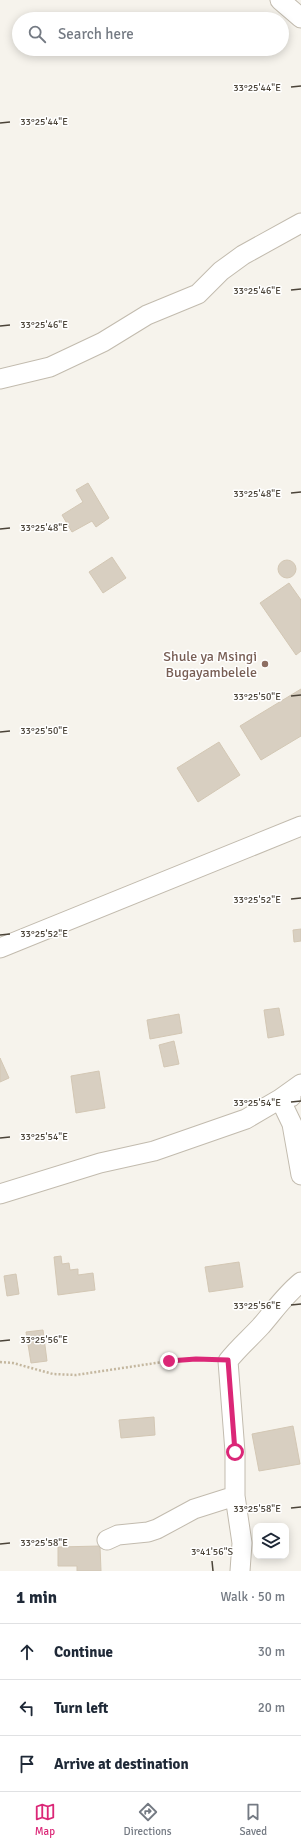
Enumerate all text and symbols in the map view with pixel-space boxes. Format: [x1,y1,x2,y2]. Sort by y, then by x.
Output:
search box [12,12,289,56]
icon: search [26,23,48,45]
text: Search here [58,25,134,43]
text: 33°25'44"E [233,82,281,94]
text: 33°25'44"E [20,116,68,128]
text: 33°25'46"E [233,285,281,297]
text: 33°25'46"E [20,319,68,331]
text: 33°25'48"E [233,488,281,500]
text: 33°25'48"E [20,522,68,534]
place label: Shule ya Msingi Bugayambelele [163,648,257,681]
marker: Shule ya Msingi Bugayambelele [260,659,270,669]
text: 33°25'50"E [233,691,281,703]
text: 33°25'50"E [20,725,68,737]
text: 33°25'52"E [233,894,281,906]
text: 33°25'52"E [20,928,68,940]
text: 33°25'54"E [233,1097,281,1109]
text: 33°25'54"E [20,1131,68,1143]
text: 33°25'56"E [233,1300,281,1312]
text: 33°25'56"E [20,1334,68,1346]
route end [160,1352,178,1370]
route start [226,1443,244,1461]
text: 33°25'58"E [233,1503,281,1515]
map controls [253,1523,289,1559]
button: layers [253,1523,289,1559]
text: 33°25'58"E [20,1537,68,1549]
text: 3°41'56"S [191,1546,234,1558]
text: 1 min [16,1587,57,1608]
text: Walk · 50 m [221,1589,285,1605]
icon: ahead [16,1641,38,1663]
text: Continue [54,1643,113,1661]
text: 30 m [258,1644,285,1660]
icon: left [16,1697,38,1719]
text: Turn left [54,1699,108,1717]
text: 20 m [258,1700,285,1716]
icon: arrive [16,1753,38,1775]
text: Arrive at destination [54,1755,189,1773]
tab: Map [34,1801,56,1838]
tab: Directions [124,1801,172,1838]
tab: Saved [239,1801,267,1838]

